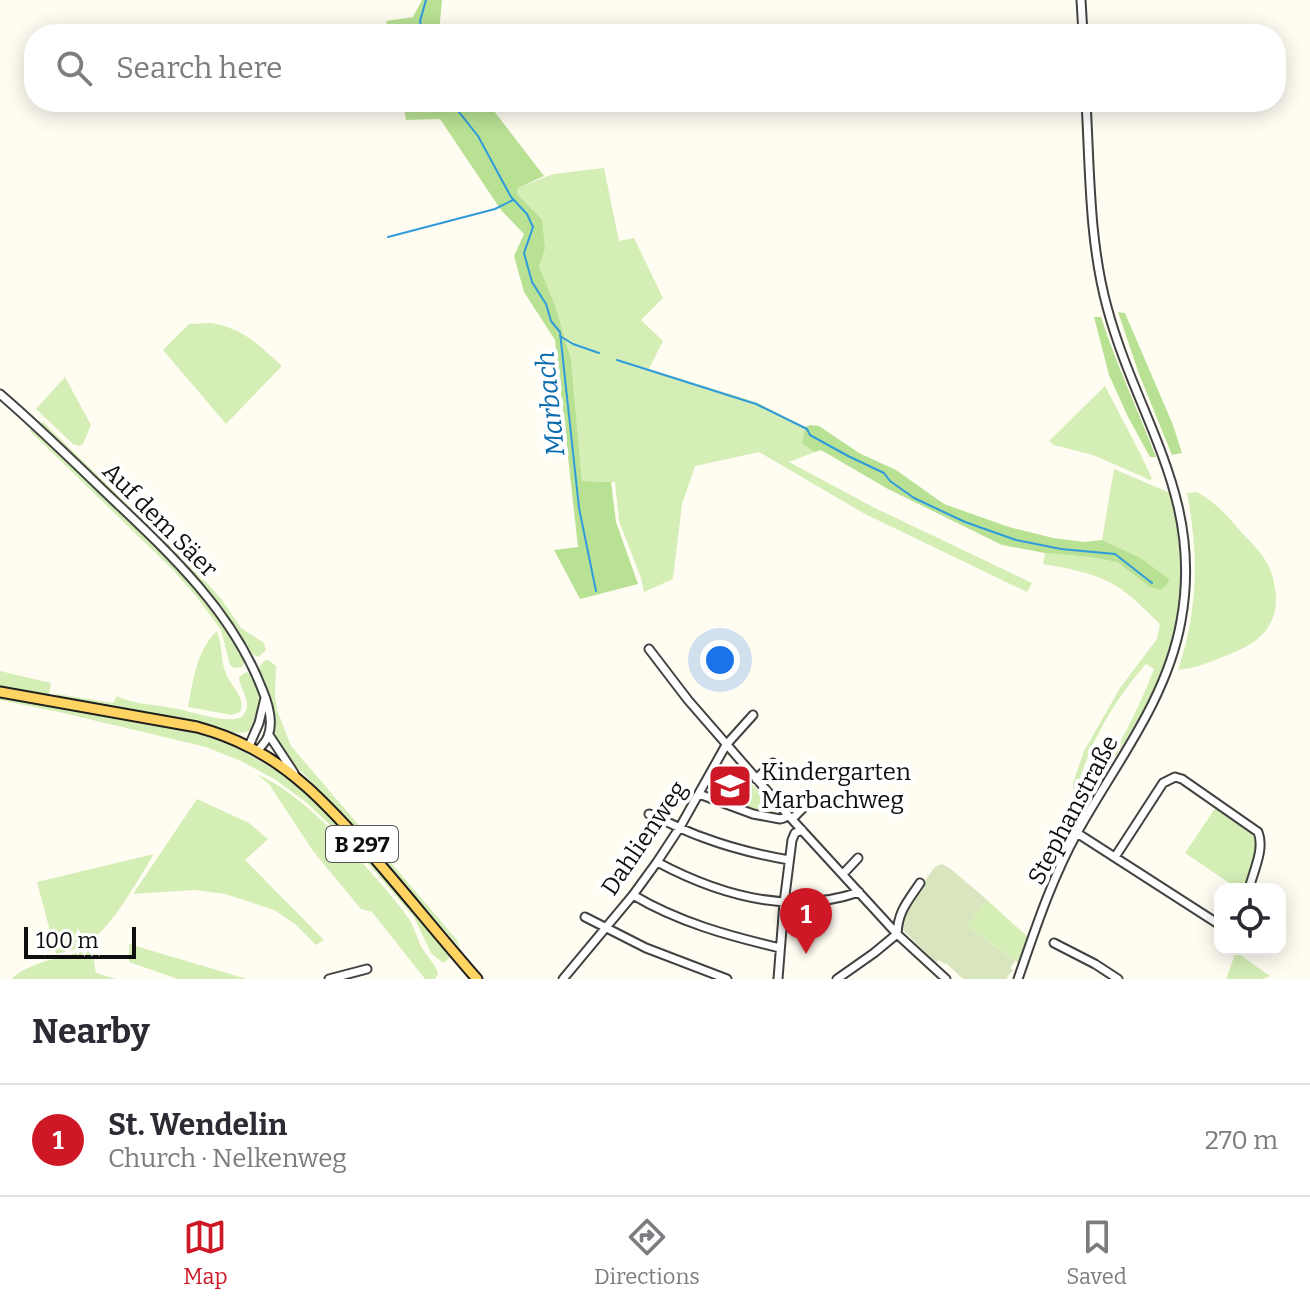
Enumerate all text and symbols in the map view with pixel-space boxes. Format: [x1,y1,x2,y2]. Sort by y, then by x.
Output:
search box [24,24,1286,112]
icon: search [52,46,96,90]
text: Search here [116,50,283,86]
water label: Marbach [530,350,571,458]
street label: Auf dem Säer [97,457,223,583]
your location [700,640,740,680]
street label: Stephanstraße [1022,731,1124,889]
place label: Kindergarten Marbachweg [761,758,911,814]
school or university icon: Kindergarten Marbachweg [706,762,754,810]
street label: Dahlienweg [596,776,692,900]
road number: B 297 [326,826,398,862]
map controls [1214,883,1286,955]
button: locate [1214,883,1286,955]
pin: 1 [780,888,832,954]
scale bar [24,923,136,959]
text: 100 m [36,927,99,954]
text: Nearby [32,1011,150,1052]
text: St. Wendelin [108,1107,287,1143]
text: 1 [52,1125,64,1156]
text: 270 m [1205,1125,1278,1156]
text: Church · Nelkenweg [108,1143,347,1174]
tab: Map [183,1215,228,1290]
tab: Directions [594,1215,700,1290]
tab: Saved [1066,1215,1127,1290]

